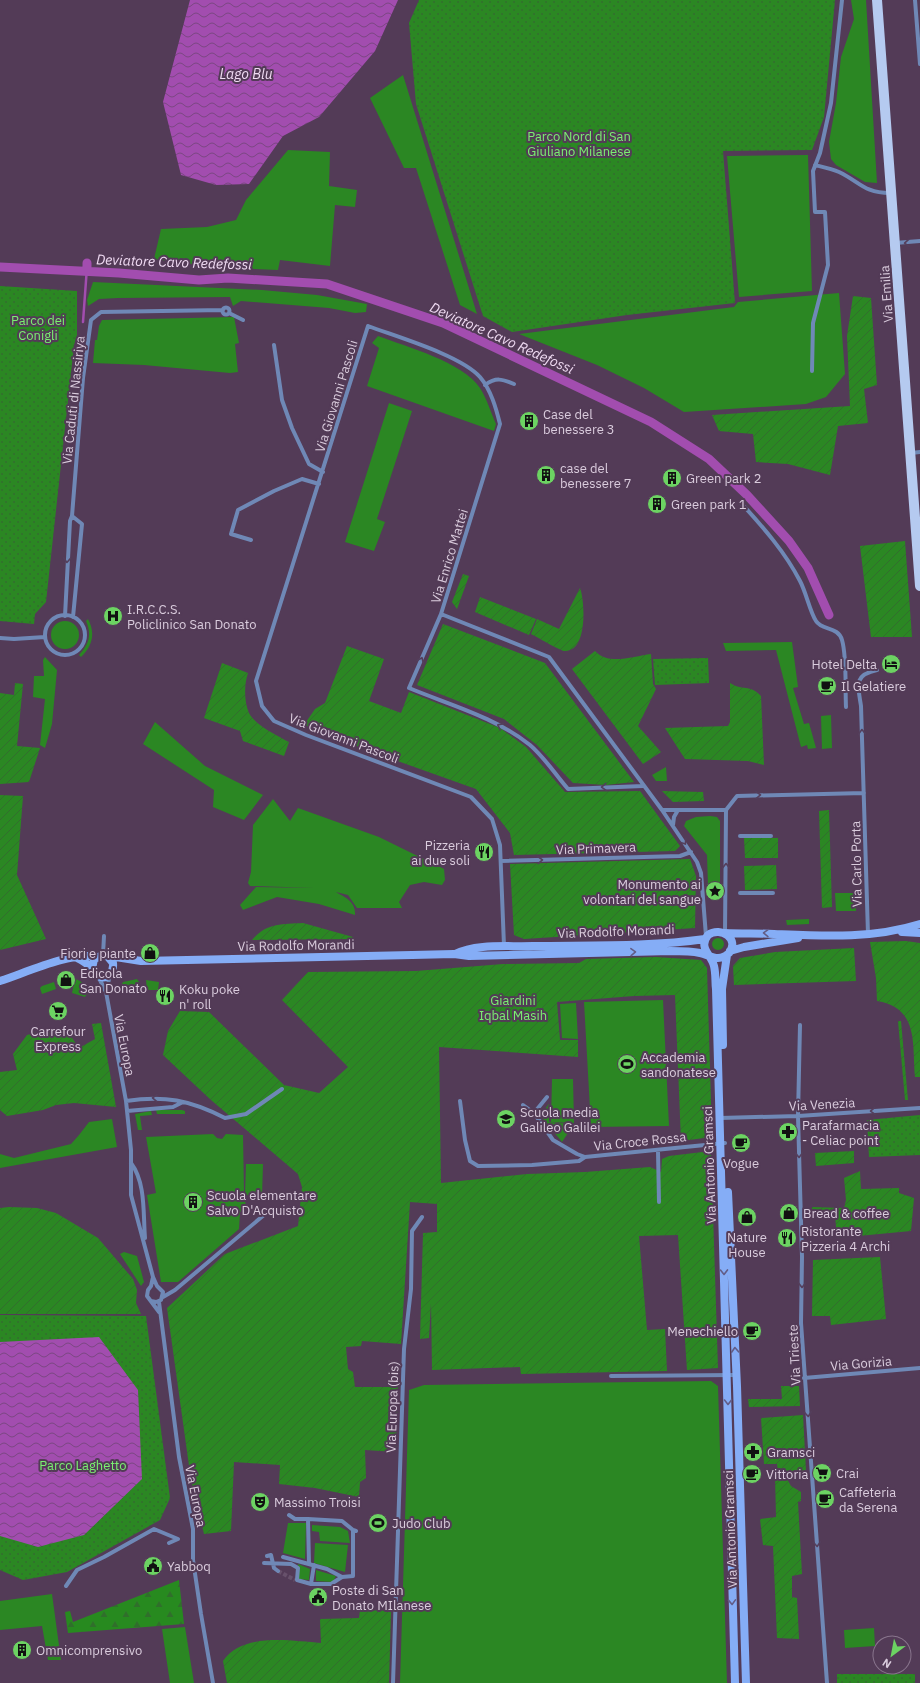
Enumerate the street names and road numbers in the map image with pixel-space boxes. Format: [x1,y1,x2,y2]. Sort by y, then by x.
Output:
street label: Via Emilia [876,265,897,323]
street label: Via Caduti di Nassiriya [58,335,89,465]
street label: Via Giovanni Pascoli [311,338,362,454]
street label: Via Enrico Mattei [427,507,472,605]
street label: Via Giovanni Pascoli [286,710,401,767]
street label: Via Carlo Porta [847,821,866,907]
street label: Via Primavera [556,839,636,858]
street label: Via Rodolfo Morandi [557,921,675,942]
street label: Via Rodolfo Morandi [237,936,355,955]
street label: Via Europa [110,1013,139,1078]
street label: Via Venezia [788,1094,856,1115]
street label: Via Antonio Gramsci [699,1106,720,1224]
street label: Via Croce Rossa [593,1128,687,1155]
street label: Via Trieste [784,1324,805,1386]
street label: Via Gorizia [830,1352,893,1375]
street label: Via Europa (bis) [382,1361,403,1453]
street label: Via Europa [181,1464,210,1529]
street label: Via Antonio Gramsci [720,1470,741,1588]

